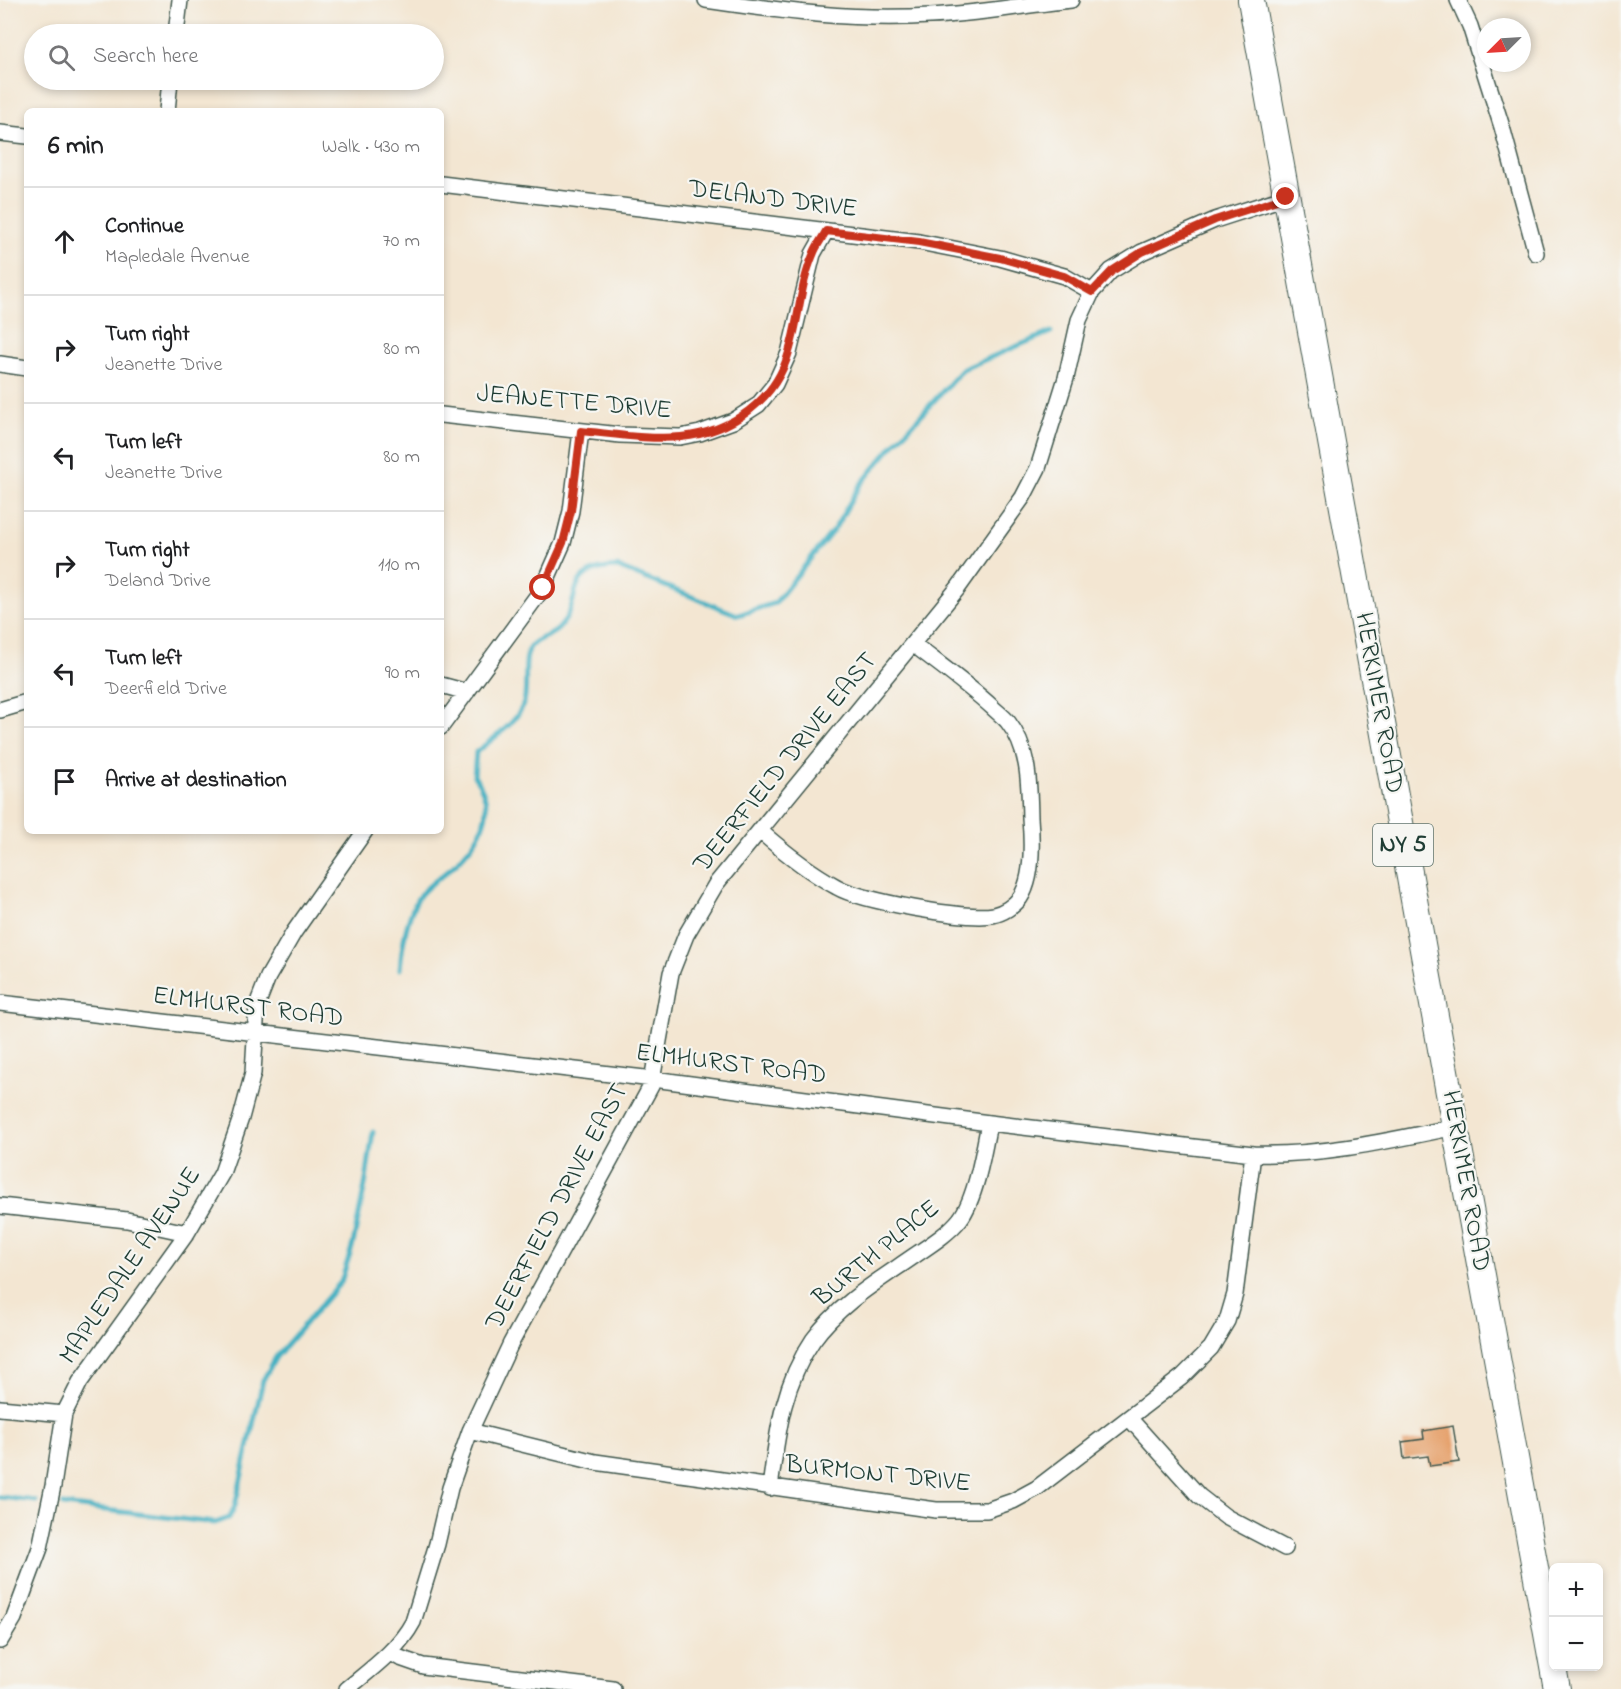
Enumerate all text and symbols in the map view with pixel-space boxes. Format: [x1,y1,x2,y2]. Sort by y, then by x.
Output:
north arrow [1477,18,1531,72]
search box [24,24,444,90]
icon: search [45,41,78,74]
text: Search here [93,41,198,73]
text: 6 min [48,128,104,166]
text: Walk · 430 m [322,133,420,162]
street label: DELAND DRIVE [686,171,859,229]
route end [1272,183,1298,209]
text: Continue [105,211,184,243]
icon: ahead [48,225,81,258]
text: 70 m [383,227,420,256]
text: Mapledale Avenue [105,243,250,272]
text: Turn right [105,319,190,351]
icon: right [48,333,81,366]
text: 80 m [383,335,420,364]
text: Jeanette Drive [105,351,223,380]
street label: JEANETTE DRIVE [475,376,673,430]
text: Turn left [105,427,182,459]
icon: left [48,441,81,474]
text: 80 m [383,443,420,472]
text: Jeanette Drive [105,459,223,488]
text: Turn right [105,535,190,567]
icon: right [48,549,81,582]
text: 110 m [378,551,420,580]
text: Deland Drive [105,567,211,596]
route start [529,574,555,600]
street label: HERKIMER ROAD [1343,609,1413,797]
text: Turn left [105,643,182,675]
street label: DEERFIELD DRIVE EAST [684,644,887,882]
icon: left [48,657,81,690]
text: 90 m [385,659,420,688]
text: Deerfield Drive [105,675,227,704]
icon: arrive [48,765,81,798]
text: Arrive at destination [105,765,287,797]
road number: NY 5 [1373,824,1433,866]
street label: ELMHURST ROAD [150,977,346,1039]
street label: ELMHURST ROAD [633,1034,829,1096]
street label: DEERFIELD DRIVE EAST [476,1077,639,1338]
street label: HERKIMER ROAD [1430,1087,1500,1275]
street label: MAPLEDALE AVENUE [51,1159,211,1373]
street label: BURTH PLACE [804,1191,949,1318]
street label: BURMONT DRIVE [782,1446,973,1504]
map controls [1549,1563,1603,1671]
button: + [1549,1563,1603,1617]
button: − [1549,1617,1603,1671]

